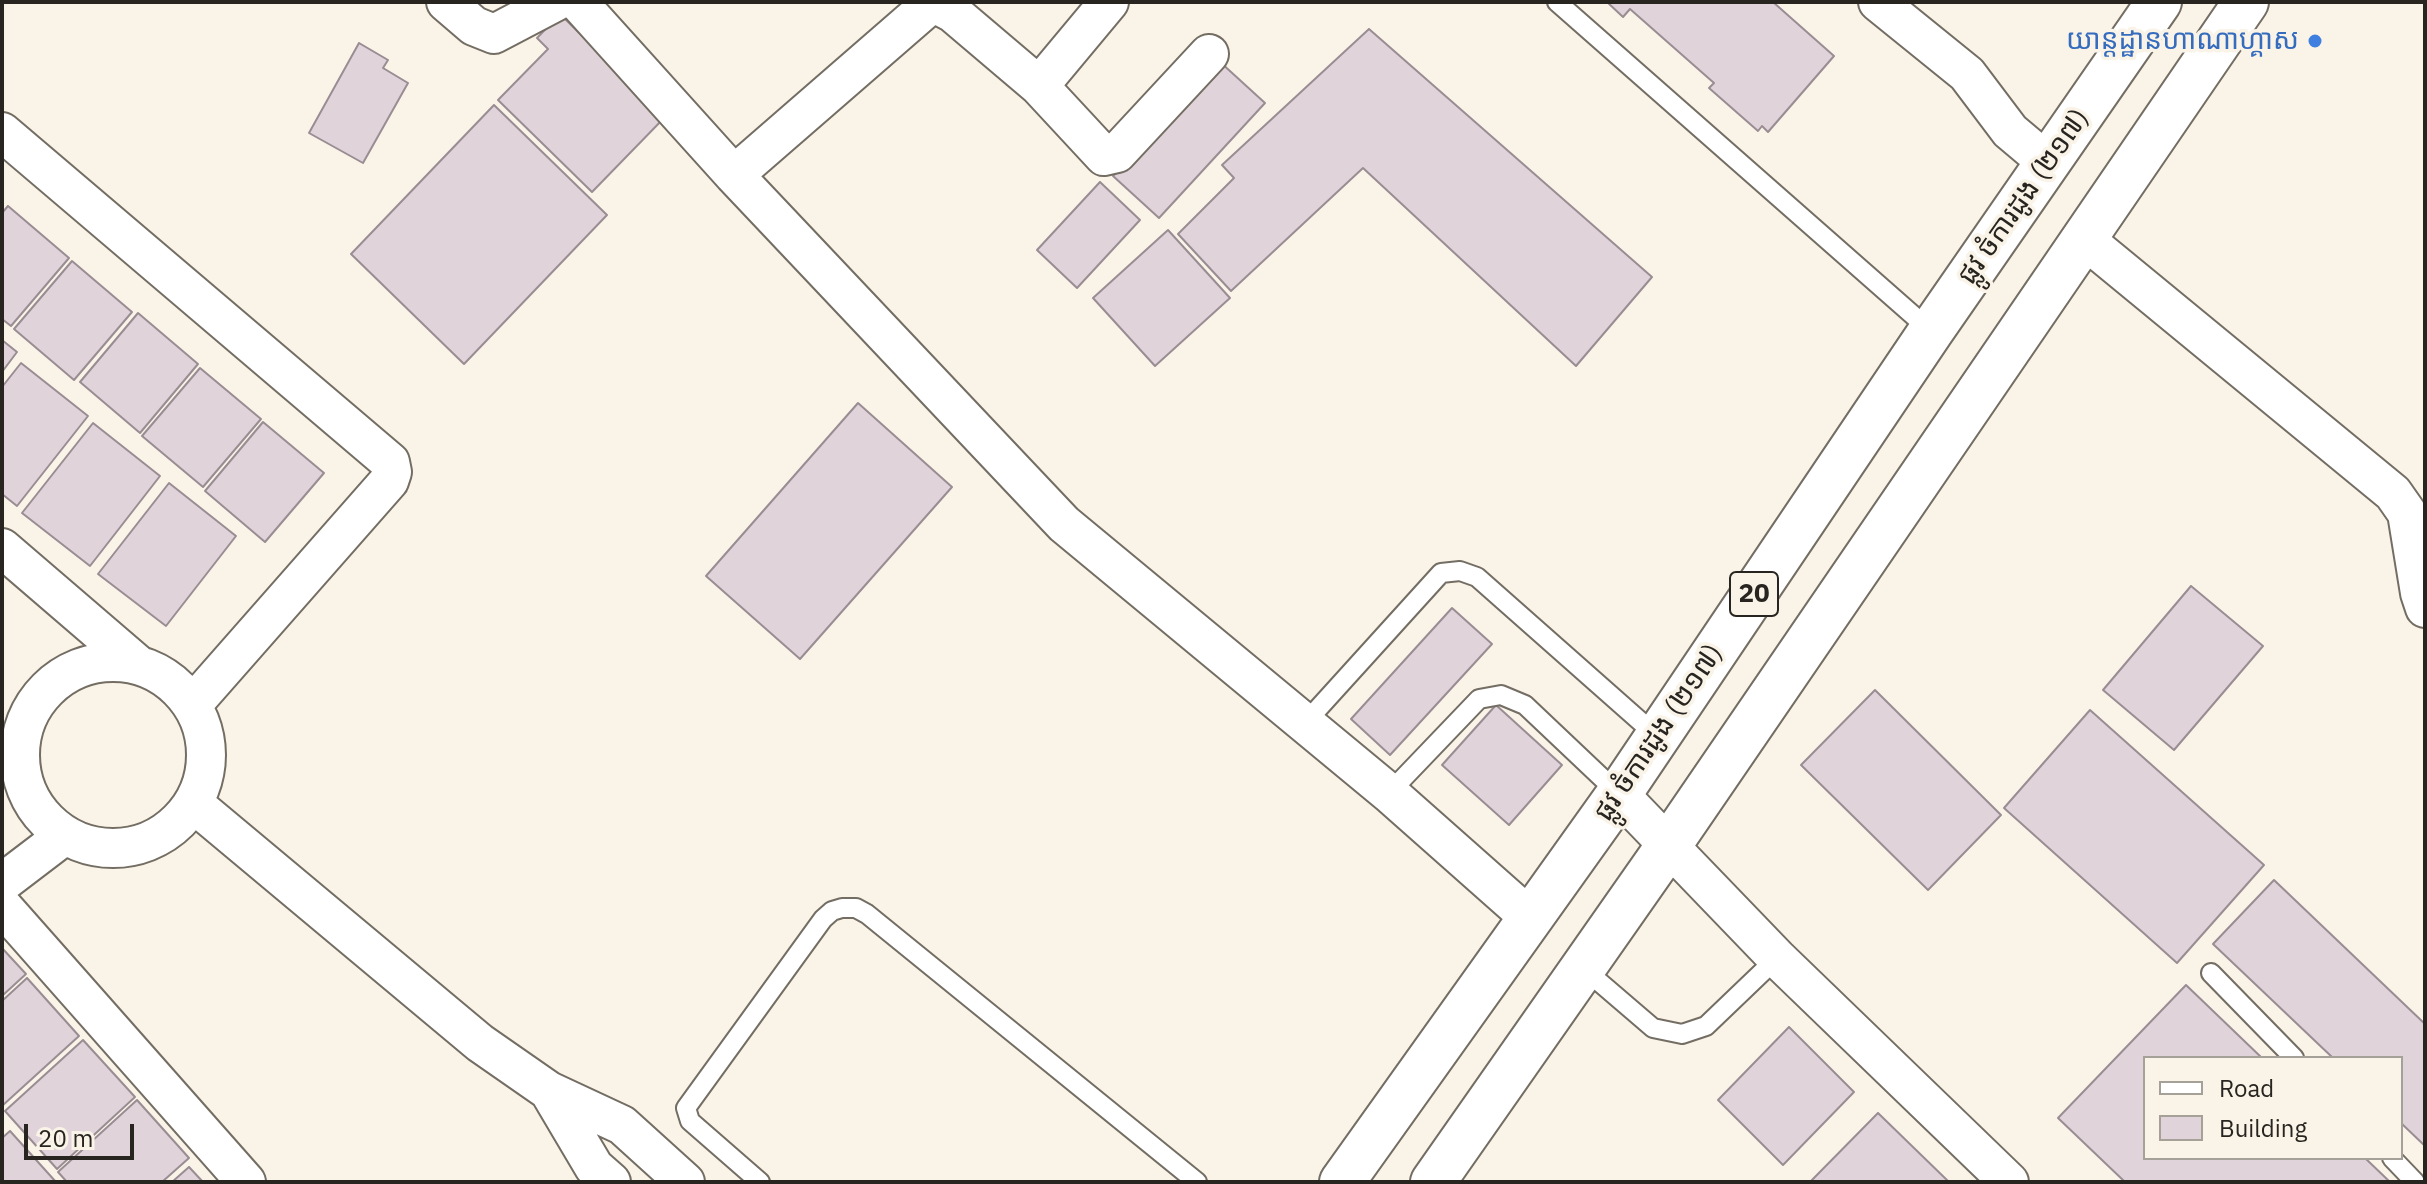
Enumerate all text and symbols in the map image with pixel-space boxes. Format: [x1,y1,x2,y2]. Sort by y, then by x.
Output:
place label: យាន្ដដ្ឋានហាណាហ្គាស [2066,24,2299,58]
marker: យាន្ដដ្ឋានហាណាហ្គាស [2306,32,2324,50]
street label: ផ្លូវ ចំការដូង (២១៧) [1951,103,2097,291]
road number: 20 [1730,572,1778,616]
street label: ផ្លូវ ចំការដូង (២១៧) [1587,638,1731,828]
legend [2143,1056,2403,1160]
text: Road [2219,1072,2274,1104]
scale bar [28,1108,138,1158]
text: Building [2219,1112,2307,1144]
text: 20 m [38,1122,93,1154]

